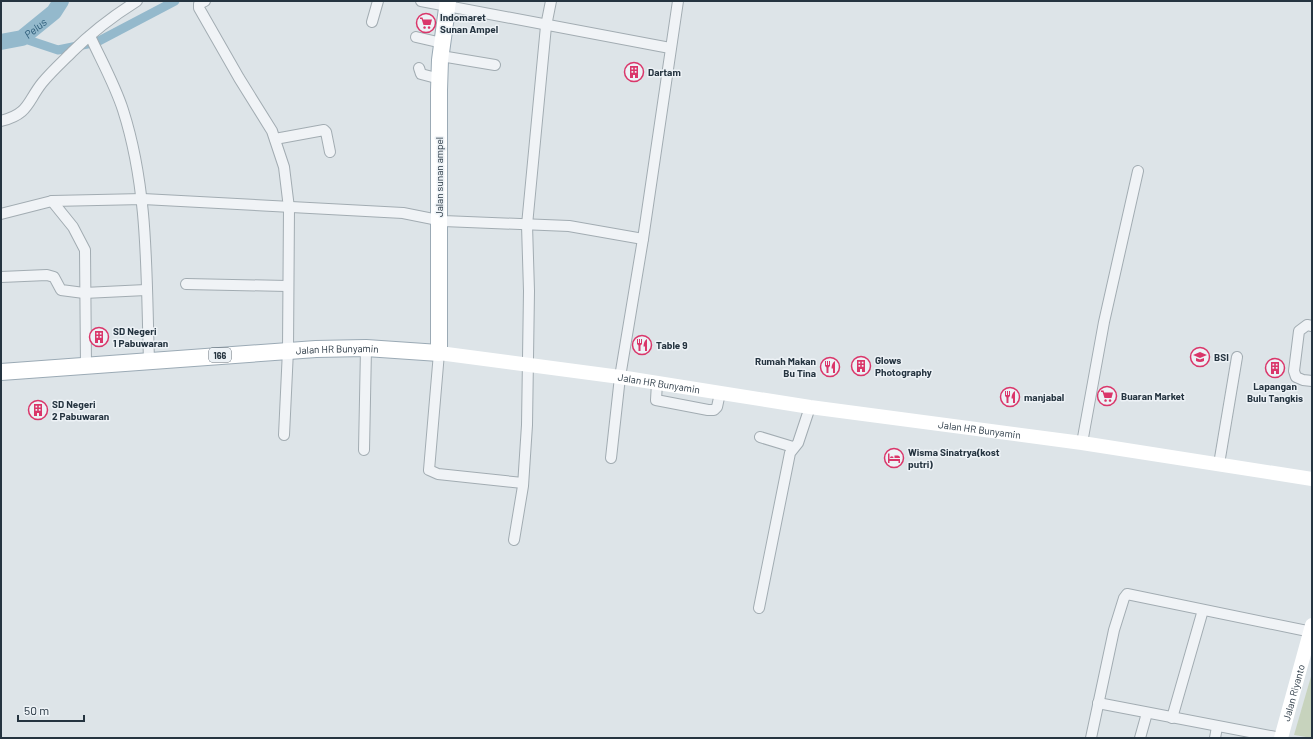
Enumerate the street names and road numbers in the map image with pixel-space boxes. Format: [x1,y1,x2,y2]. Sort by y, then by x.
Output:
street label: Jalan sunan ampel [433,137,445,217]
street label: Jalan HR Bunyamin [295,342,379,356]
road number: 166 [209,348,231,362]
street label: Jalan HR Bunyamin [617,371,701,396]
street label: Jalan HR Bunyamin [938,418,1022,441]
street label: Jalan Riyanto [1280,663,1307,722]

